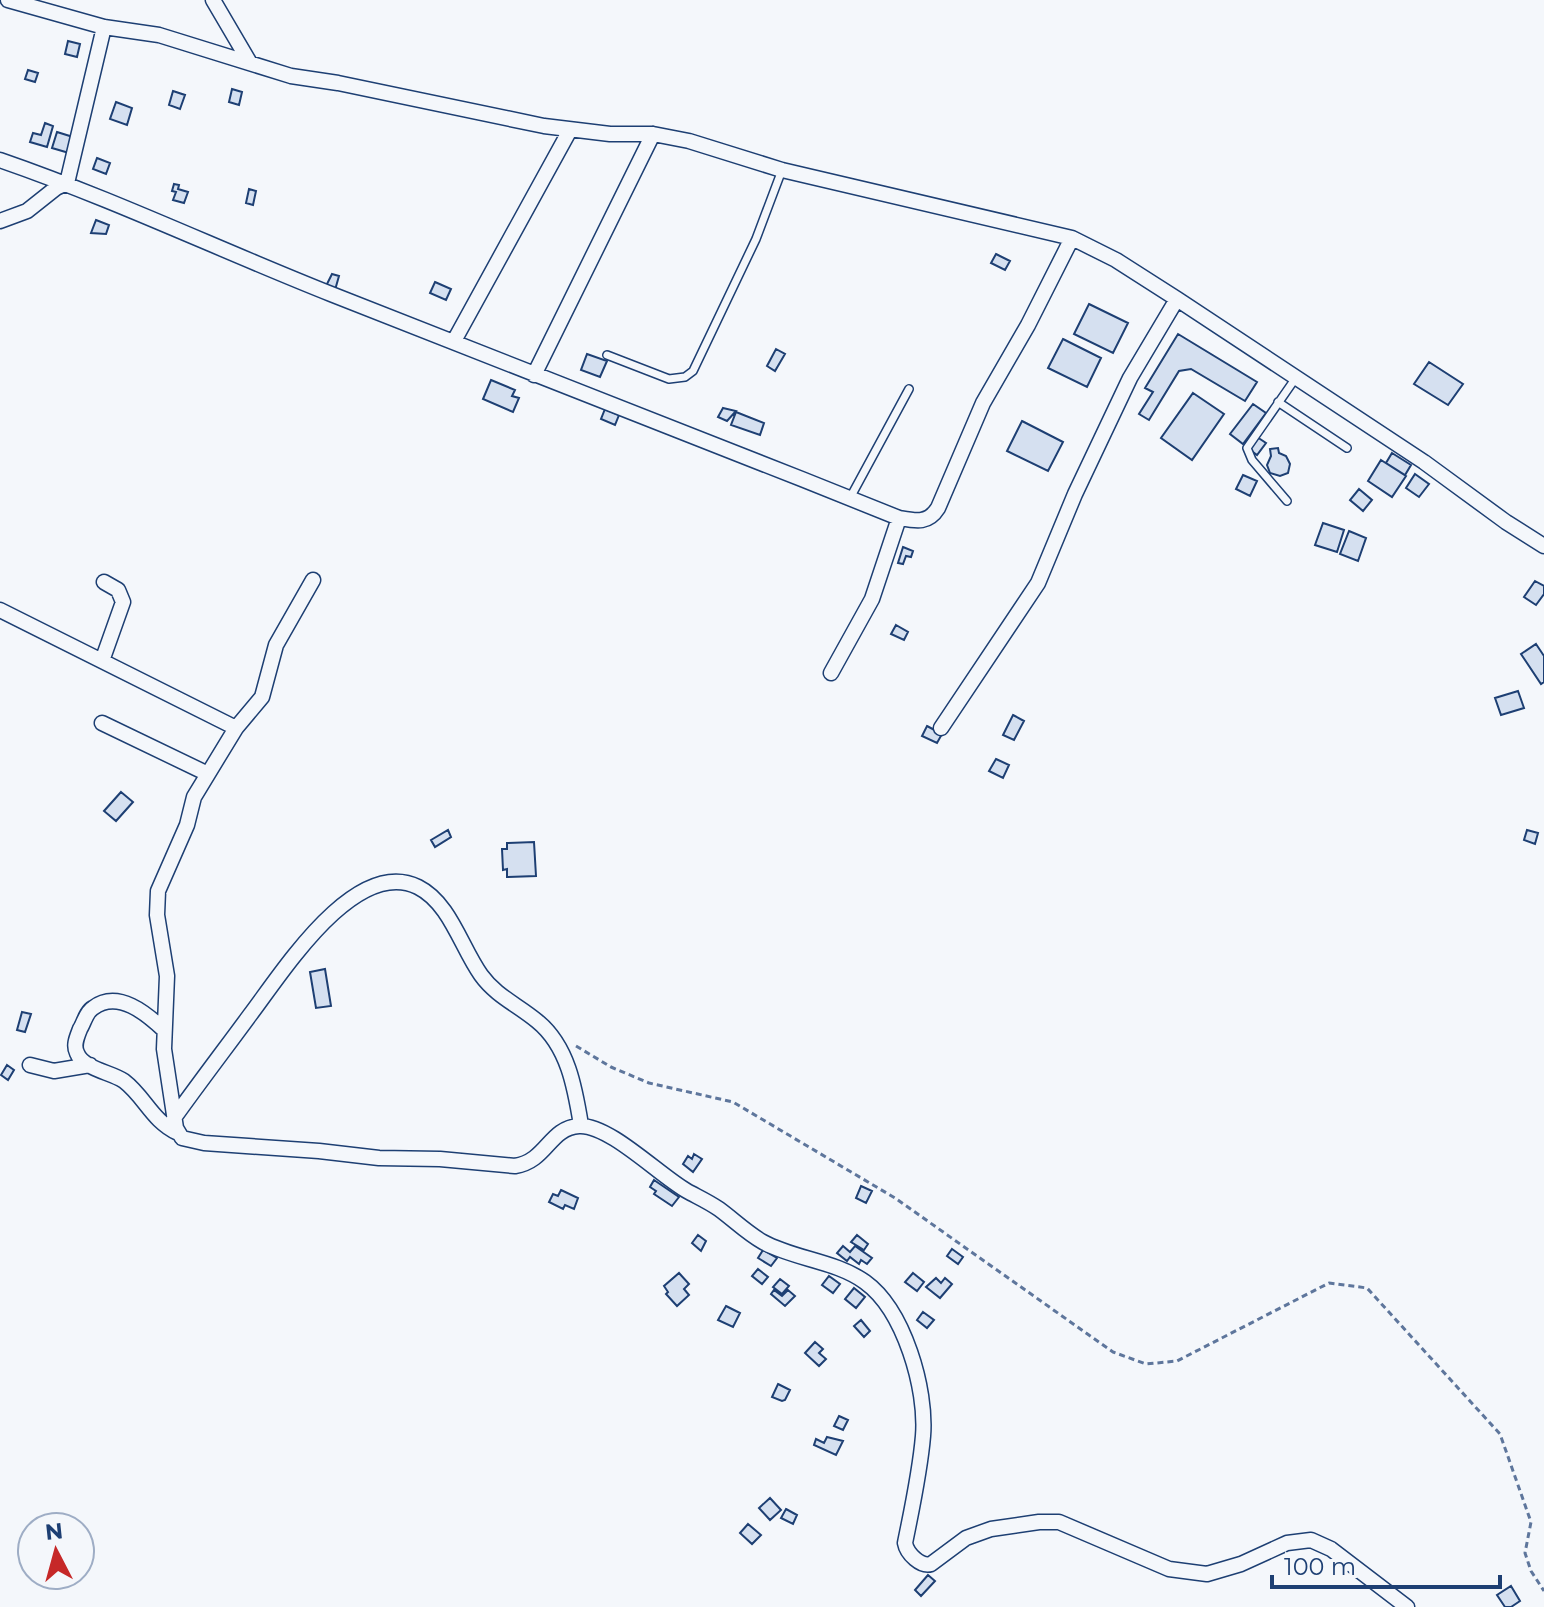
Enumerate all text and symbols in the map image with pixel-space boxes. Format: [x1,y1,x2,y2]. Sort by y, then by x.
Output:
north arrow [16,1511,96,1591]
text: N [44,1517,64,1546]
scale bar [1272,1539,1500,1589]
text: 100 m [1284,1552,1356,1581]

